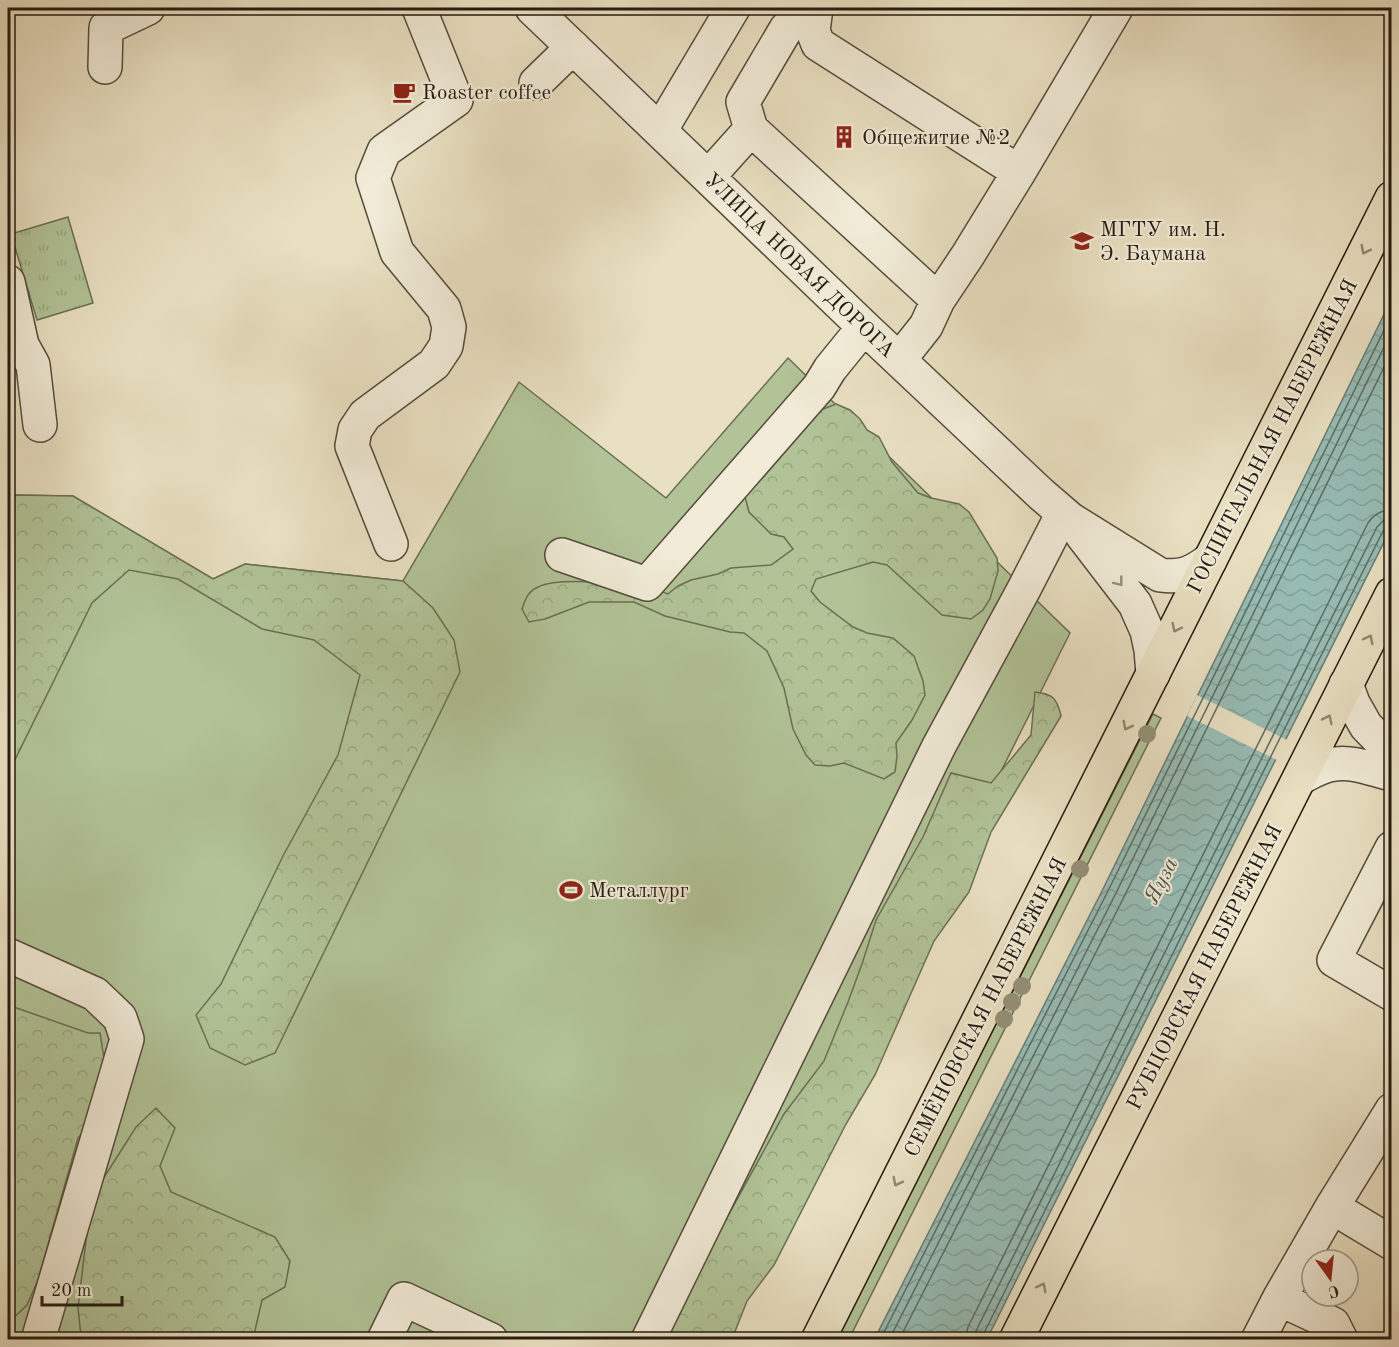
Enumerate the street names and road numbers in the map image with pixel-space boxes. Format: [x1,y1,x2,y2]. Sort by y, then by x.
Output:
street label: УЛИЦА НОВАЯ ДОРОГА [700,170,898,362]
street label: ГОСПИТАЛЬНАЯ НАБЕРЕЖНАЯ [1185,276,1362,597]
street label: РУБЦОВСКАЯ НАБЕРЕЖНАЯ [1124,821,1287,1114]
street label: СЕМЁНОВСКАЯ НАБЕРЕЖНАЯ [898,853,1071,1161]

